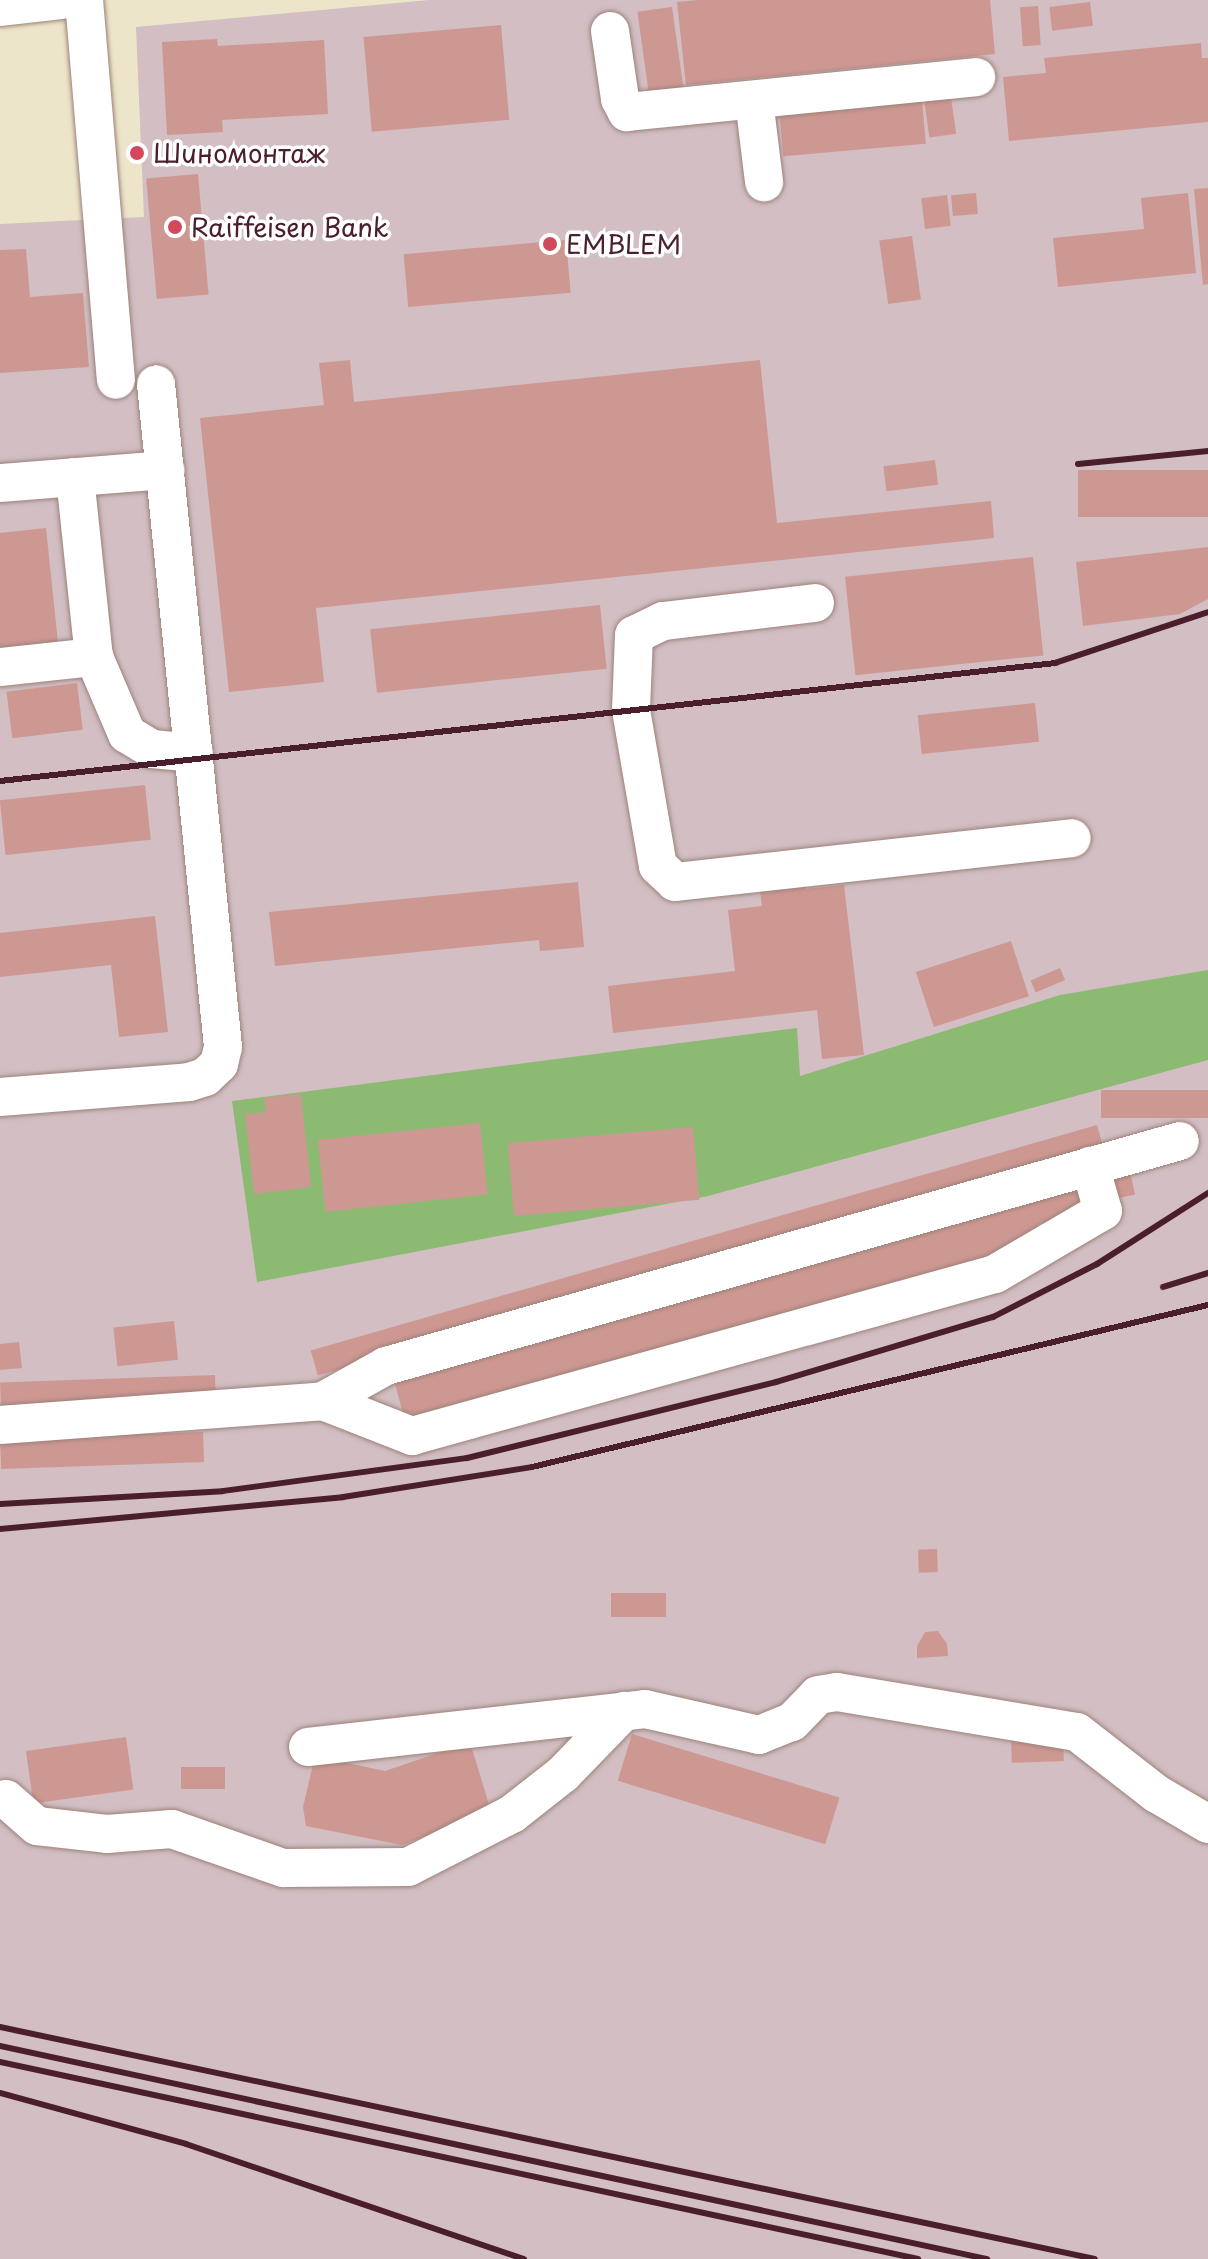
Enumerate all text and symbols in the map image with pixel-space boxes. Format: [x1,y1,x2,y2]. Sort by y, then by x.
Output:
place label: Шиномонтаж [153,137,325,169]
marker: Шиномонтаж [128,144,146,162]
place label: Raiffeisen Bank [191,211,389,243]
marker: Raiffeisen Bank [166,218,184,236]
place label: EMBLEM [566,228,681,260]
marker: EMBLEM [541,235,559,253]

